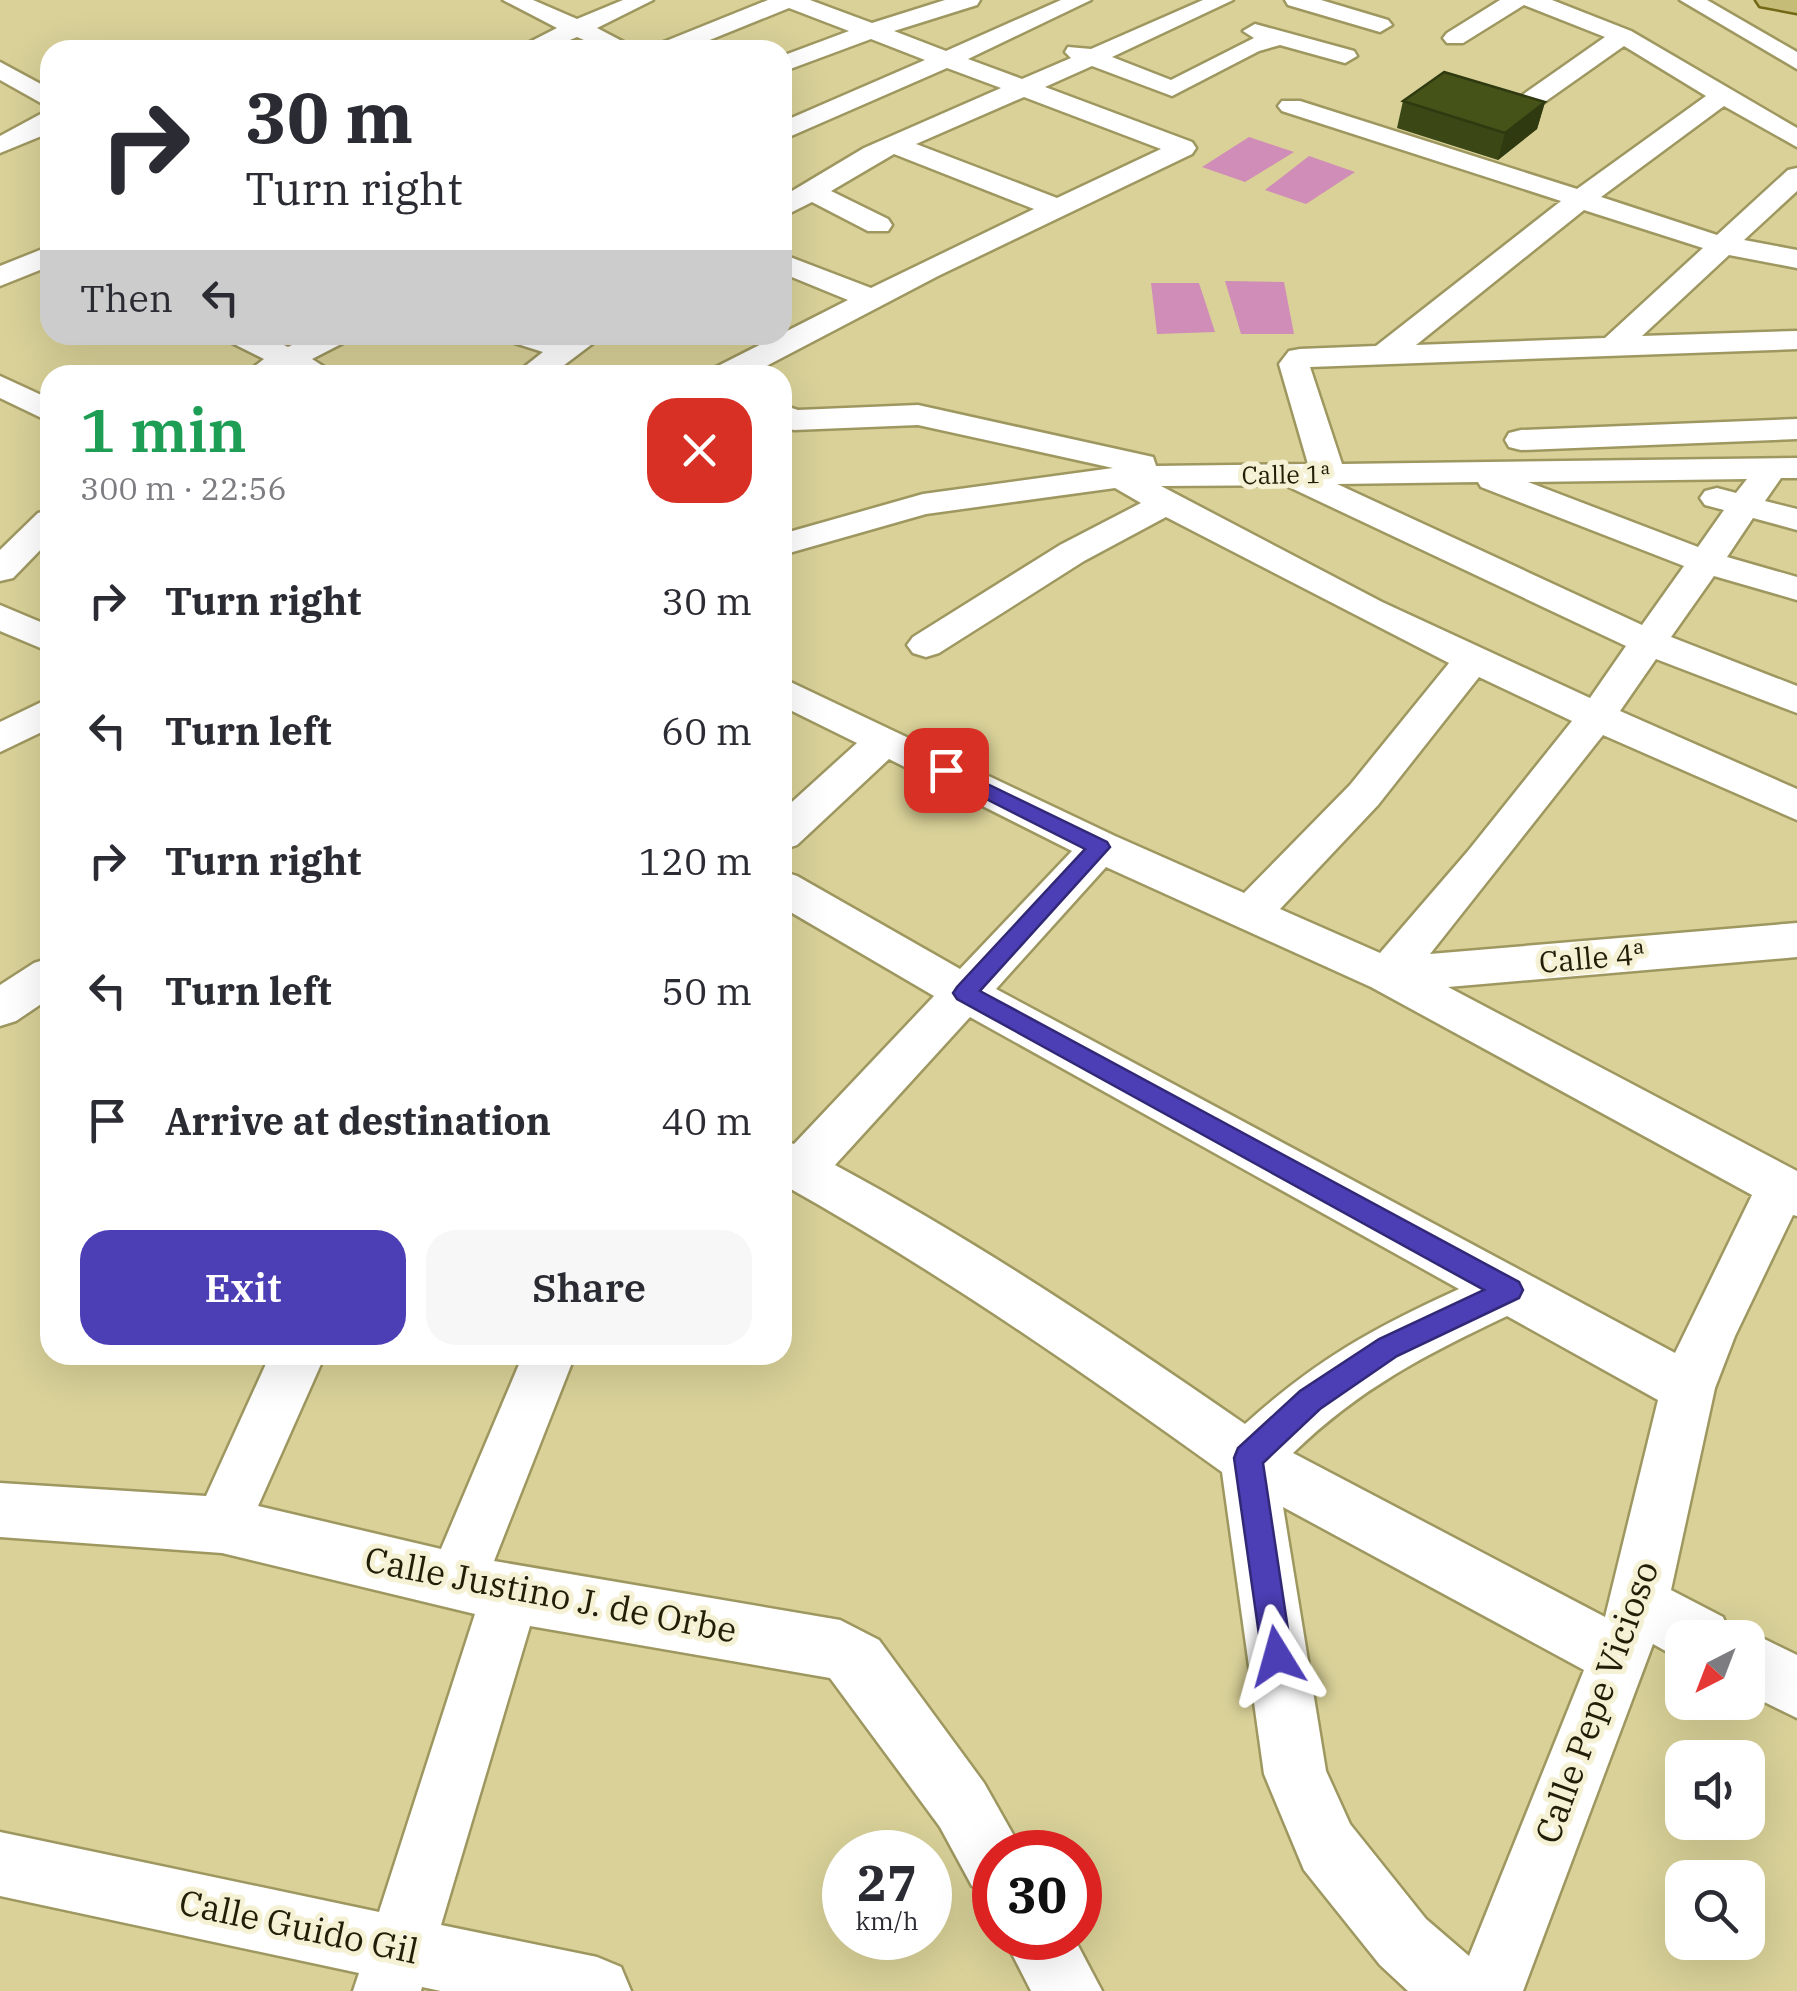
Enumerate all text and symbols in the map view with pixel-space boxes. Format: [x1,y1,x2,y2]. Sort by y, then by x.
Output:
text: 30 m [245,71,413,162]
icon: right [80,80,210,210]
text: Turn right [245,159,463,217]
icon: left [193,270,248,325]
text: Then [80,273,173,322]
text: 1 min [80,390,247,469]
button: close [647,398,752,503]
street label: Calle 1ª [1241,457,1331,491]
text: 300 m · 22:56 [80,467,287,509]
icon: right [80,573,135,628]
text: Turn right [165,576,361,625]
text: 30 m [661,576,752,625]
icon: left [80,703,135,758]
text: Turn left [165,706,332,755]
text: 60 m [661,706,752,755]
pin [904,728,989,813]
icon: arrive [919,743,974,798]
icon: right [80,833,135,888]
text: Turn right [165,836,361,885]
text: 120 m [639,836,752,885]
street label: Calle 4ª [1537,933,1647,981]
icon: left [80,963,135,1018]
text: Turn left [165,966,332,1015]
text: 50 m [661,966,752,1015]
icon: arrive [80,1093,135,1148]
text: Arrive at destination [165,1096,551,1145]
text: 40 m [661,1096,752,1145]
button: Exit [80,1230,406,1345]
button: Share [426,1230,752,1345]
street label: Calle Justino J. de Orbe [361,1535,741,1653]
street label: Calle Pepe Vicioso [1524,1555,1668,1849]
position arrow [1225,1604,1329,1708]
north arrow [1665,1620,1765,1720]
map controls [1665,1620,1765,1960]
button: sound [1665,1740,1765,1840]
speed limit sign: 30 [972,1830,1102,1960]
text: 27 [857,1850,917,1915]
button: search [1665,1860,1765,1960]
street label: Calle Guido Gil [175,1878,423,1974]
text: km/h [855,1904,919,1937]

